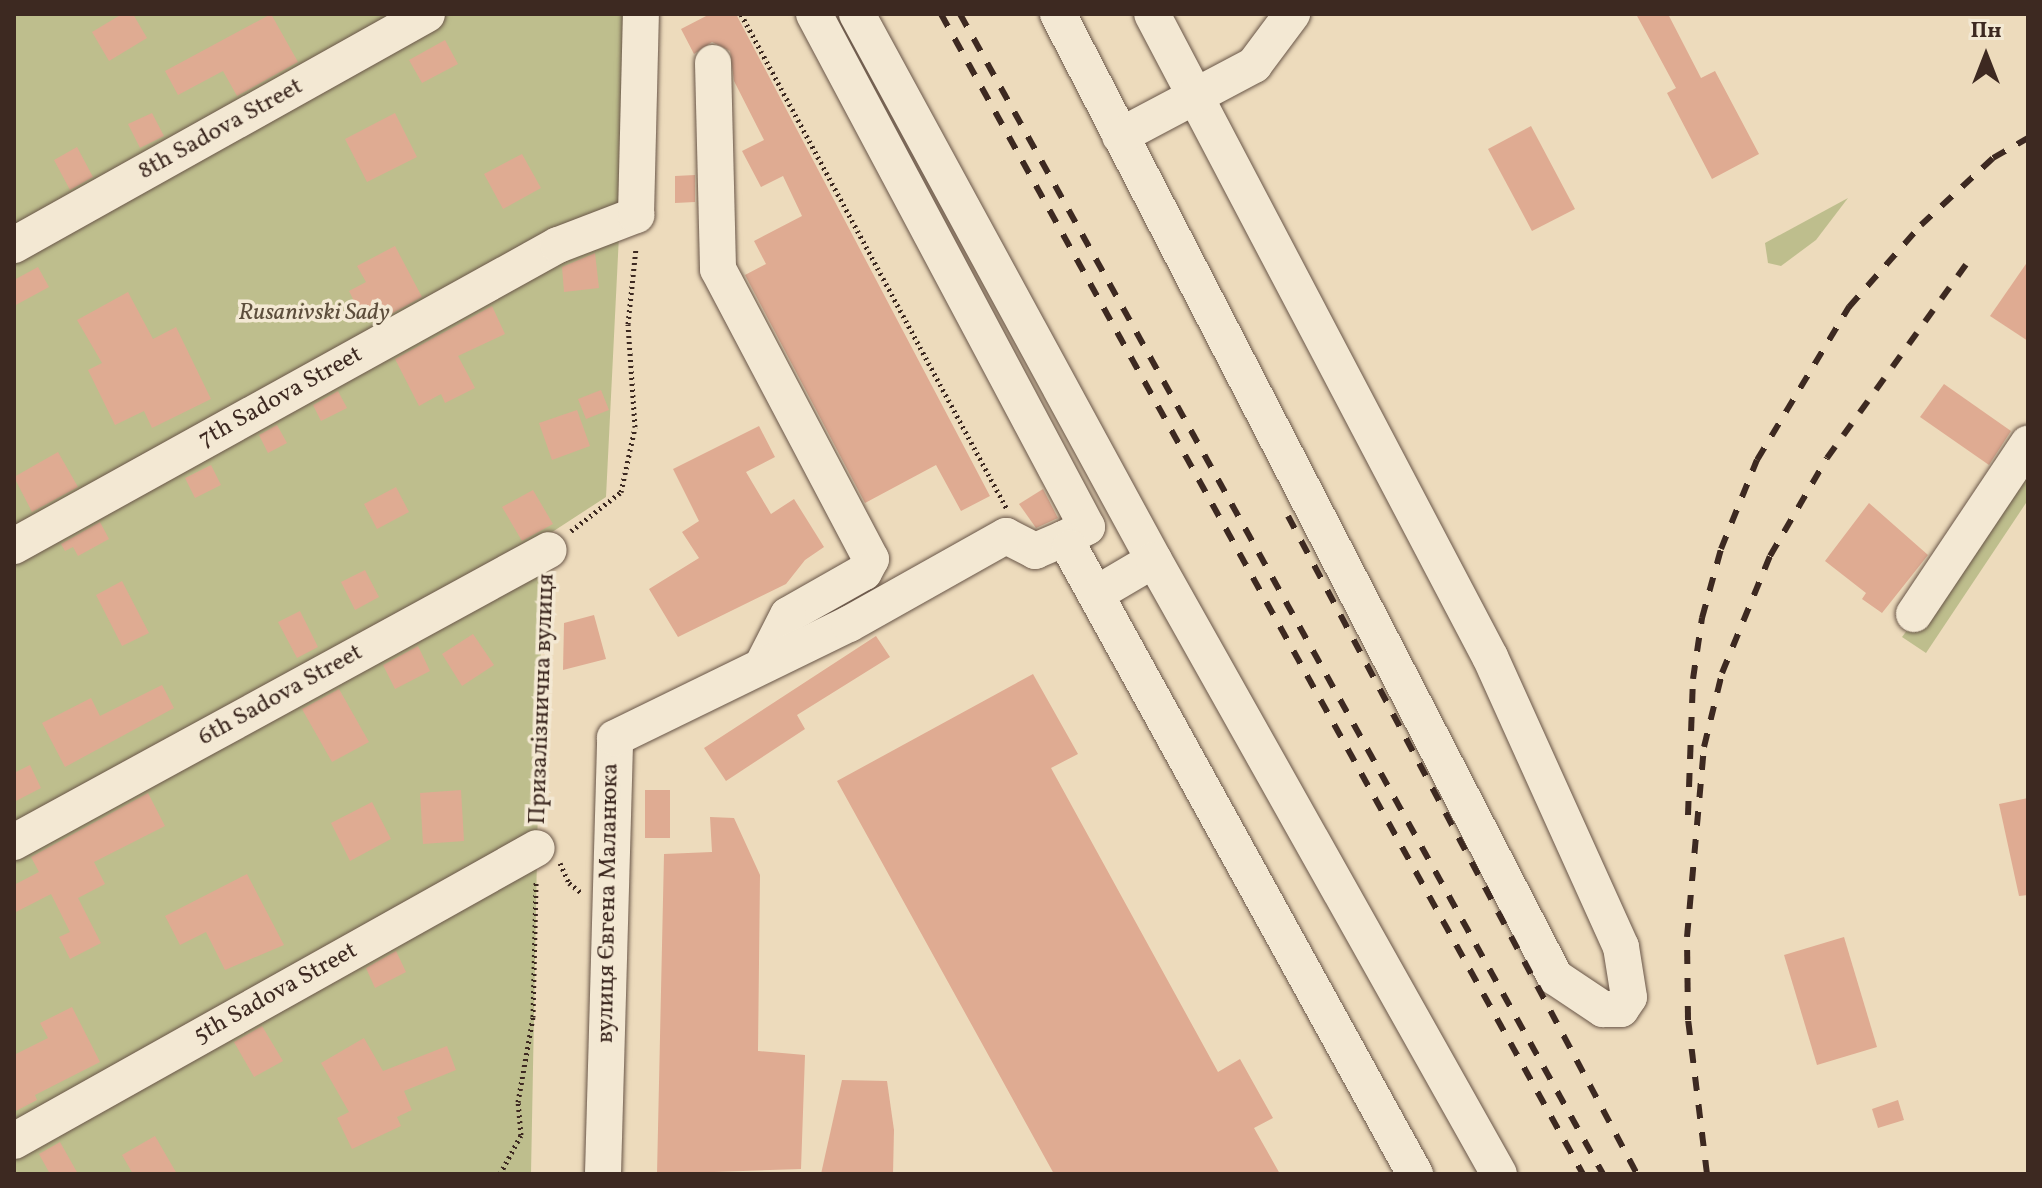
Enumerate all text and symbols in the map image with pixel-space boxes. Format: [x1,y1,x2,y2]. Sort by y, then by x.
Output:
north arrow [1946,16,2026,96]
text: Пн [1970,16,2002,47]
street label: 8th Sadova Street [134,73,308,187]
park label: Rusanivski Sady [238,300,390,328]
street label: 7th Sadova Street [194,341,368,455]
street label: Призалізнична вулиця [524,573,562,825]
street label: 6th Sadova Street [194,639,368,753]
street label: вулиця Євгена Маланюка [592,763,626,1043]
street label: 5th Sadova Street [189,937,363,1051]

